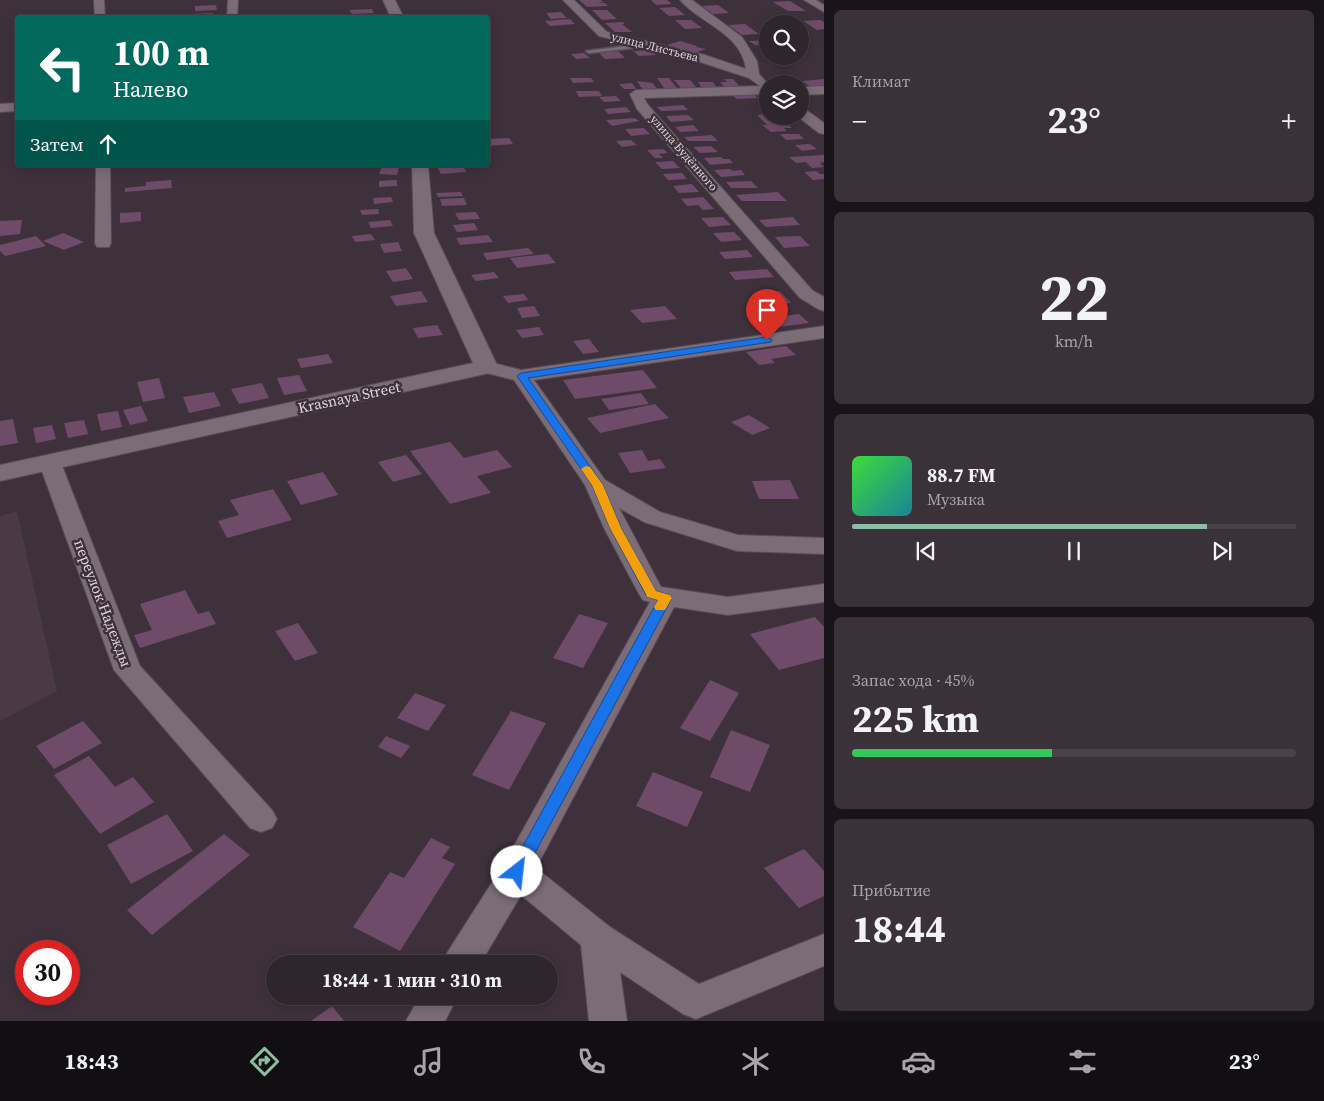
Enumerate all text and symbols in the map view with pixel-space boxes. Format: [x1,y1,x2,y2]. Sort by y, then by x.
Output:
map controls [759,15,809,125]
button: search [759,15,809,65]
street label: улица Листьева [610,28,701,66]
text: 100 m [113,29,209,77]
icon: left [30,35,95,100]
text: Климат [852,70,910,92]
text: Налево [113,74,188,104]
button: layers [759,75,809,125]
text: 23° [1047,94,1101,146]
text: − [852,102,867,140]
text: + [1281,102,1296,140]
street label: улица Будённого [646,112,722,195]
icon: ahead [94,130,122,158]
text: Затем [30,131,84,157]
text: 22 [1039,253,1109,342]
pin [746,289,788,340]
icon: arrive [753,296,781,324]
text: km/h [1055,330,1093,352]
street label: Krasnaya Street [296,376,402,418]
text: 88.7 FM [927,462,996,488]
text: Музыка [927,488,985,510]
street label: переулок Надежды [69,536,137,670]
icon: previous [912,537,940,565]
icon: pause [1060,537,1088,565]
icon: next [1208,537,1236,565]
text: Запас хода · 45% [852,669,975,691]
text: 225 km [852,693,979,745]
position arrow [490,845,542,897]
text: Прибытие [852,879,931,901]
text: 18:44 [852,903,946,955]
speed limit sign: 30 [15,940,80,1005]
text: 18:44 · 1 мин · 310 m [322,967,502,993]
icon: directions [247,1044,282,1079]
icon: music [411,1044,446,1079]
icon: phone [574,1044,609,1079]
icon: climate [738,1044,773,1079]
icon: car [901,1044,936,1079]
icon: filters [1065,1044,1100,1079]
text: 18:43 [64,1046,119,1076]
text: 23° [1229,1046,1260,1076]

